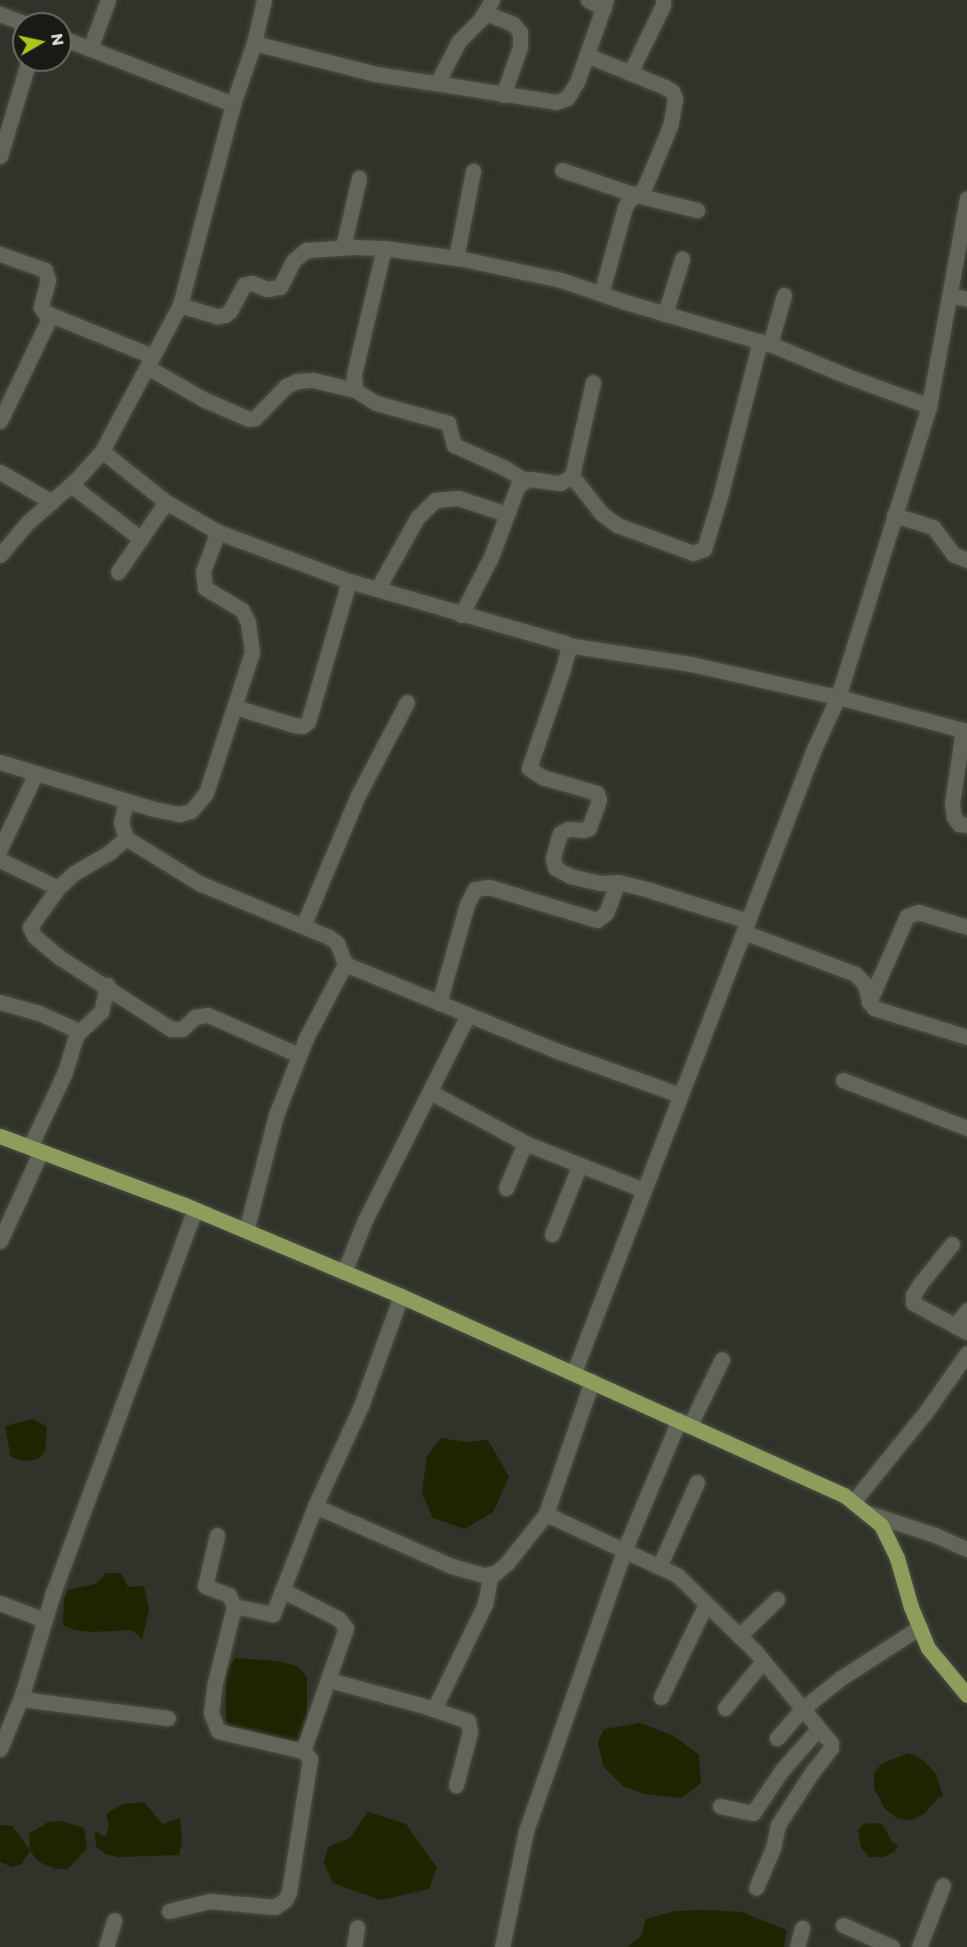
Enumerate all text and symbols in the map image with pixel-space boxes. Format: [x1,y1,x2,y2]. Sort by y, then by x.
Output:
north arrow [12,12,72,72]
text: N [48,32,69,47]

